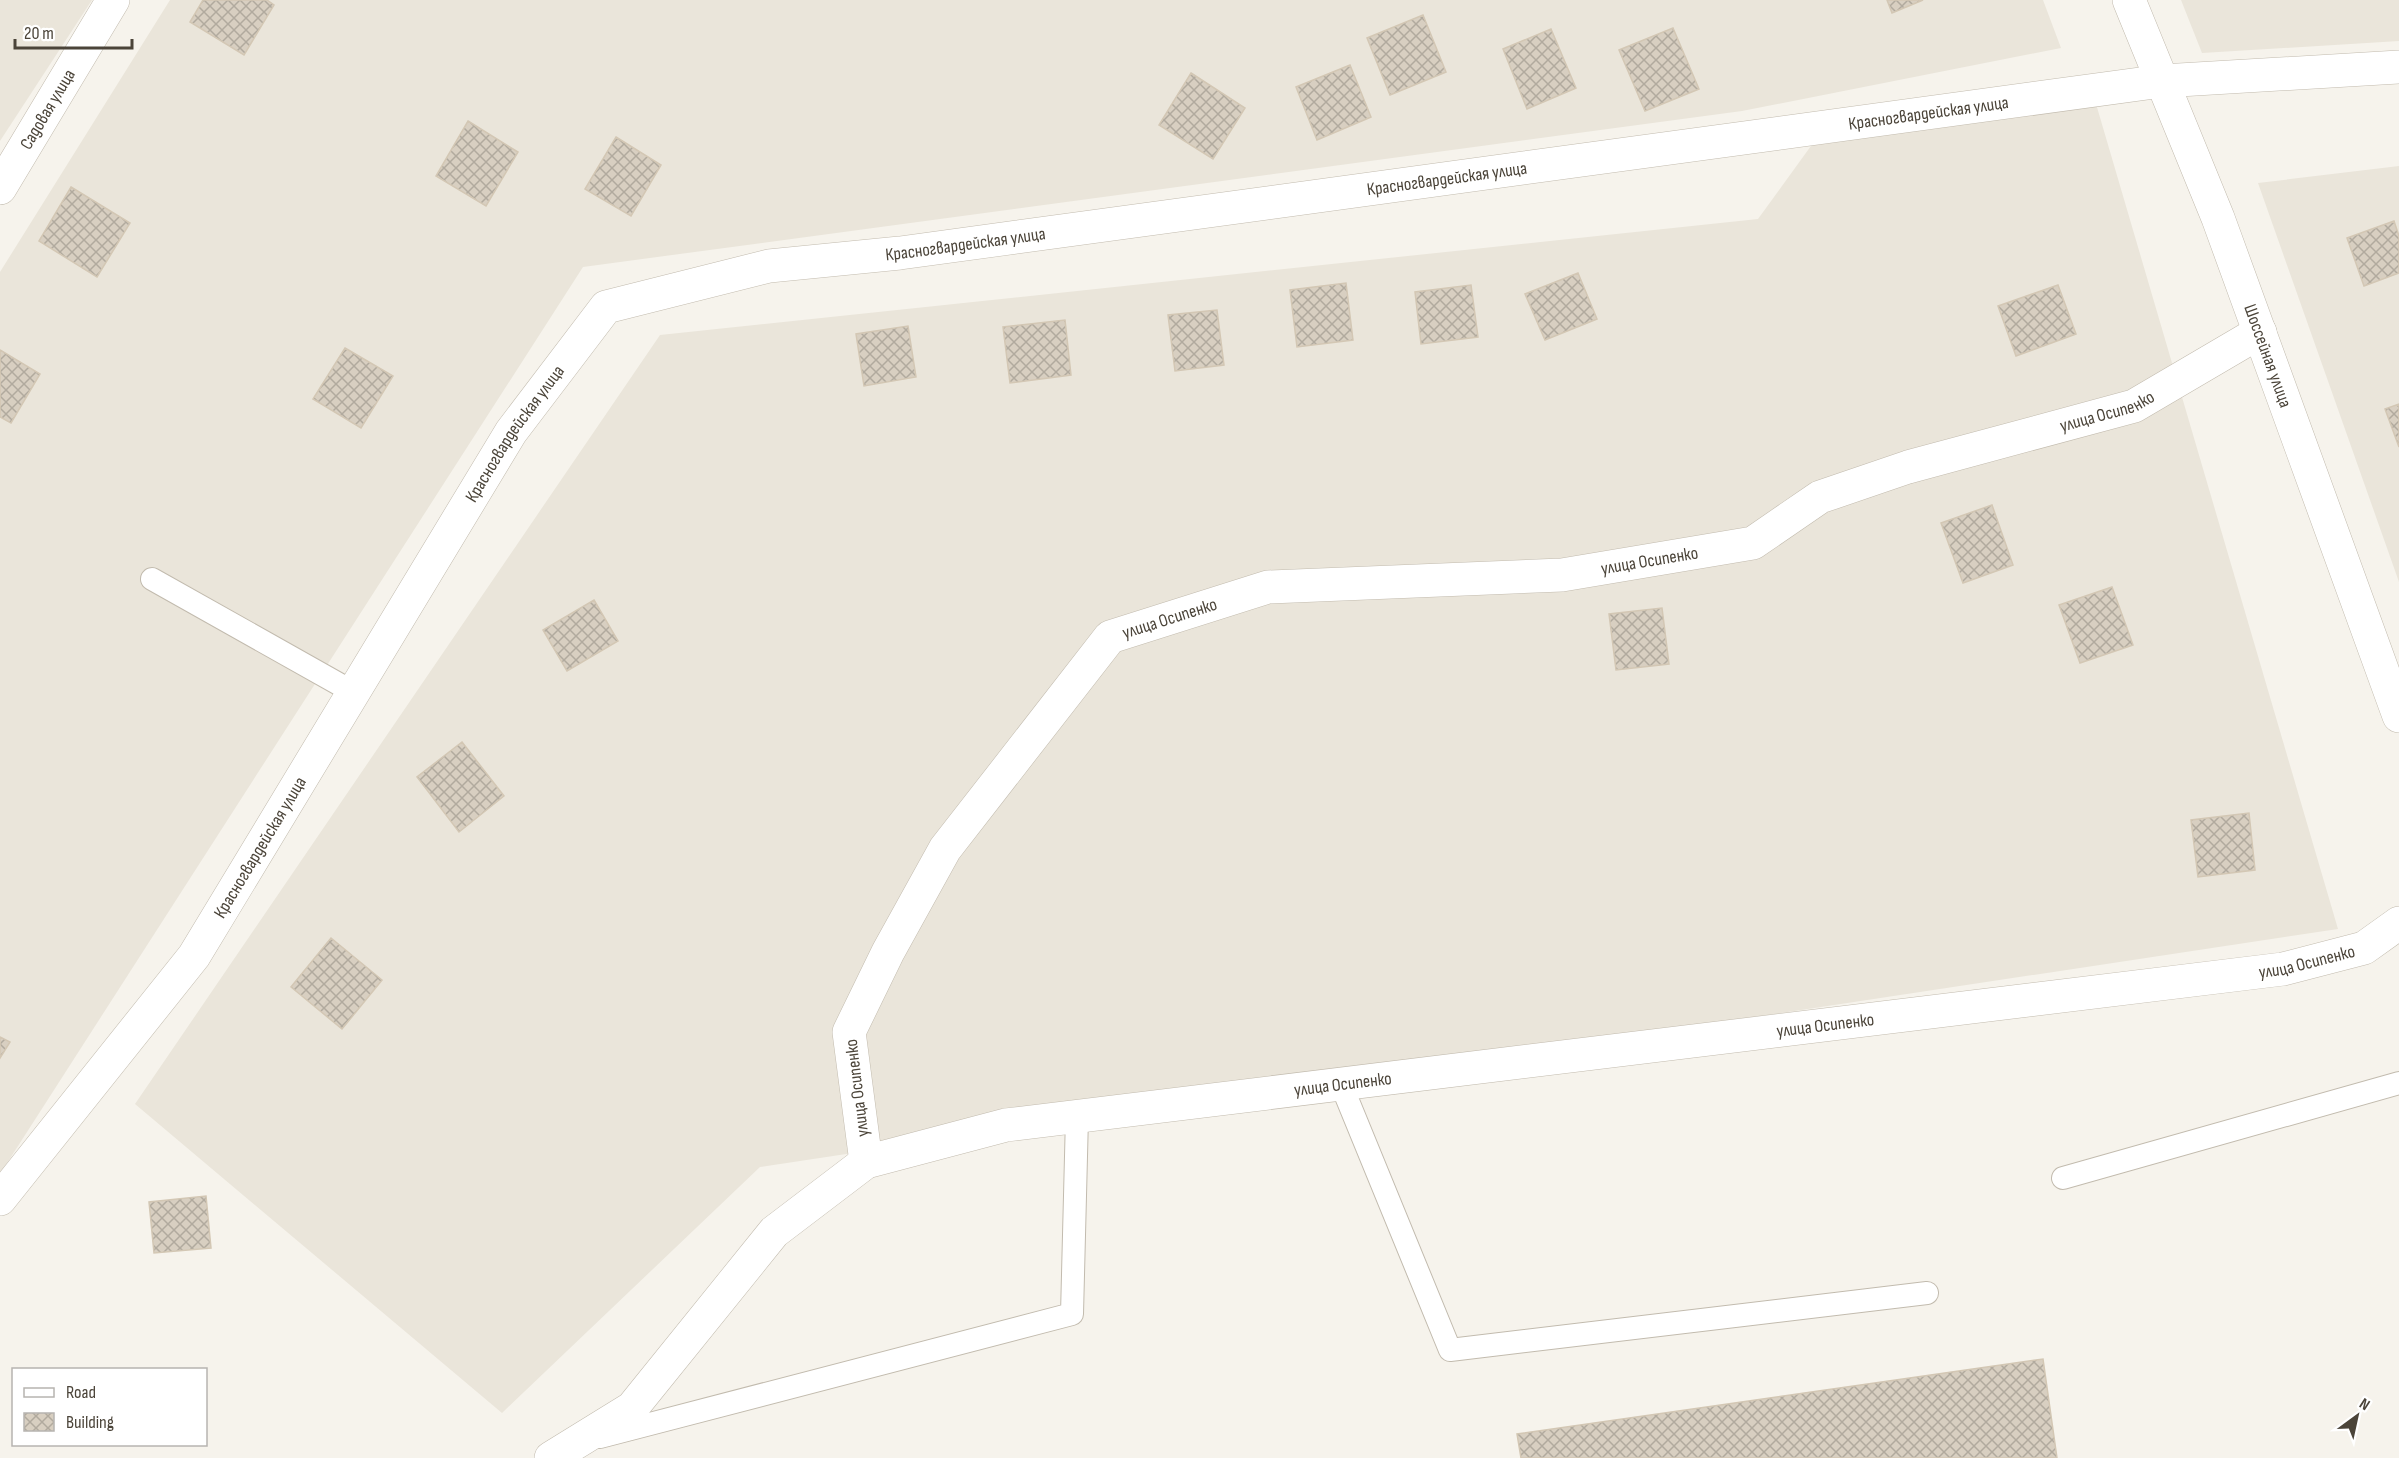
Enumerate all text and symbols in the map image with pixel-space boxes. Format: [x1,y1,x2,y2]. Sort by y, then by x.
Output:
scale bar [15,12,132,50]
text: 20 m [24,23,54,44]
street label: Садовая улица [15,65,80,153]
street label: Красногвардейская улица [1847,92,2010,134]
street label: Красногвардейская улица [1366,157,1528,200]
street label: Красногвардейская улица [884,223,1047,265]
street label: Шоссейная улица [2240,301,2296,410]
street label: Красногвардейская улица [461,361,569,506]
street label: улица Осипенко [2057,386,2158,436]
street label: улица Осипенко [1599,542,1700,579]
street label: улица Осипенко [1120,593,1220,643]
street label: Красногвардейская улица [209,773,311,922]
street label: улица Осипенко [2258,940,2357,982]
street label: улица Осипенко [1775,1009,1875,1041]
street label: улица Осипенко [841,1038,873,1138]
street label: улица Осипенко [1293,1067,1393,1100]
legend [12,1368,207,1446]
text: Road [66,1382,96,1403]
north arrow [2327,1386,2387,1446]
text: N [2356,1394,2373,1415]
text: Building [66,1412,114,1433]

